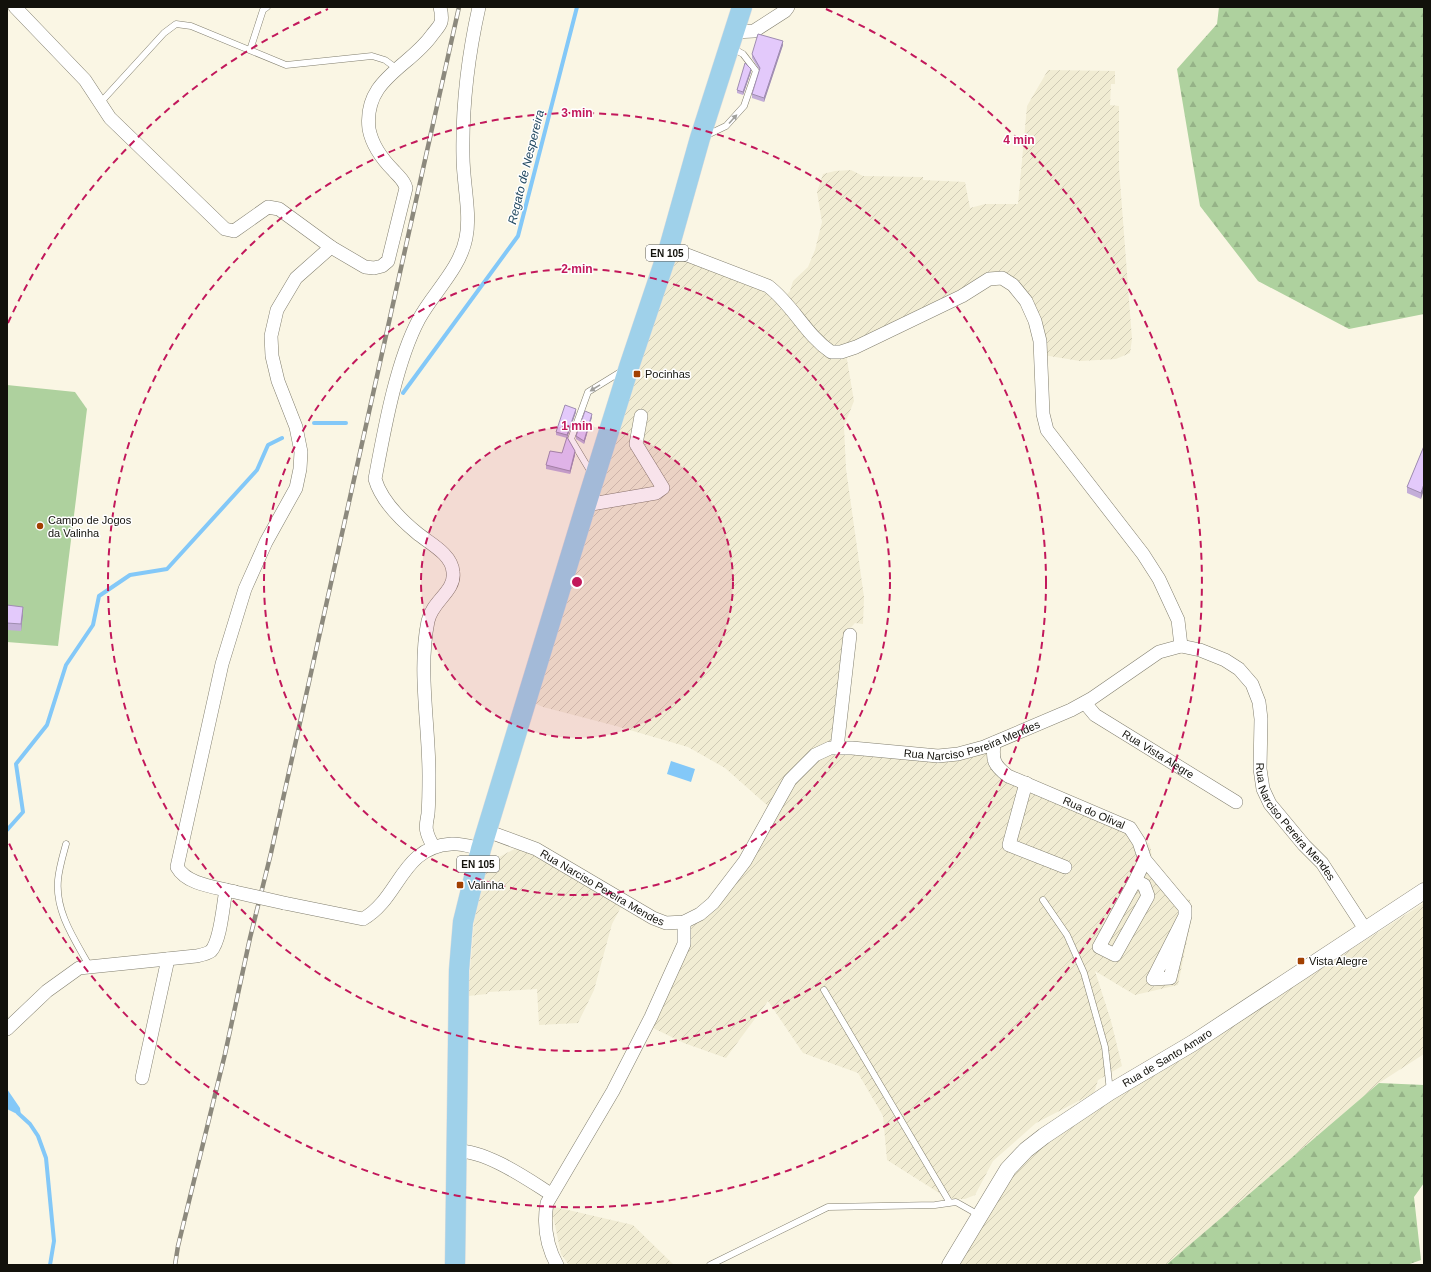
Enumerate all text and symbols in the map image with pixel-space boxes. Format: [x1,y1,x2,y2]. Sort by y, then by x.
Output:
text: 3 min [561,106,593,120]
water label: Regato de Nespereira [505,108,547,226]
one-way arrow [729,113,738,124]
text: 4 min [1003,133,1035,147]
road number: EN 105 [646,245,688,261]
text: 2 min [561,262,593,276]
place label: Pocinhas [645,368,691,380]
marker: Pocinhas [632,369,642,379]
one-way arrow [589,384,601,391]
text: 1 min [561,419,593,433]
place label: Campo de Jogos da Valinha [48,514,132,539]
marker: Campo de Jogos da Valinha [35,521,45,531]
centre of rings [570,575,584,589]
street label: Rua Narciso Pereira Mendes [903,718,1042,762]
street label: Rua Vista Alegre [1120,727,1196,781]
street label: Rua Narciso Pereira Mendes [1254,762,1338,883]
street label: Rua do Olival [1061,794,1127,831]
street label: Rua Narciso Pereira Mendes [538,847,667,928]
road number: EN 105 [457,856,499,872]
place label: Valinha [468,879,505,891]
marker: Valinha [455,880,465,890]
place label: Vista Alegre [1309,955,1368,967]
marker: Vista Alegre [1296,956,1306,966]
street label: Rua de Santo Amaro [1120,1026,1214,1089]

